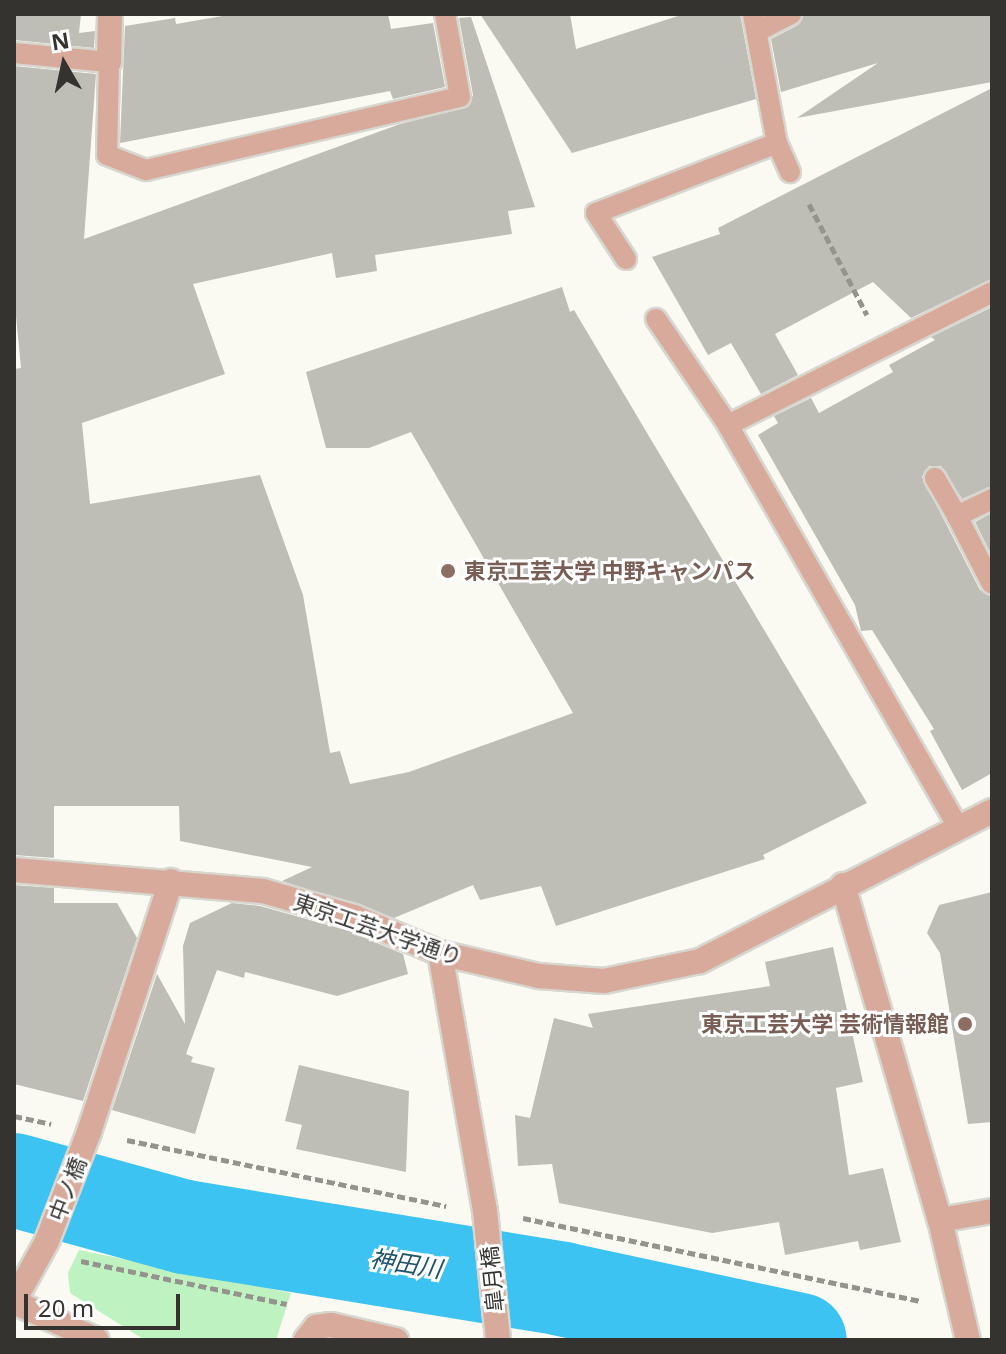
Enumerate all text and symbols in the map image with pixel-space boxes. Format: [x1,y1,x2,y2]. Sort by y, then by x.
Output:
north arrow [24,24,104,104]
text: N [49,24,71,57]
place label: 東京工芸大学 中野キャンパス [464,558,756,584]
marker: 東京工芸大学 中野キャンパス [439,562,457,580]
street label: 東京工芸大学通り [290,888,466,970]
place label: 東京工芸大学 芸術情報館 [701,1011,949,1037]
marker: 東京工芸大学 芸術情報館 [956,1015,974,1033]
street label: 中ノ橋 [43,1153,91,1225]
water label: 神田川 [368,1243,444,1283]
street label: 皐月橋 [475,1245,509,1313]
scale bar [28,1278,184,1328]
text: 20 m [38,1291,94,1324]

